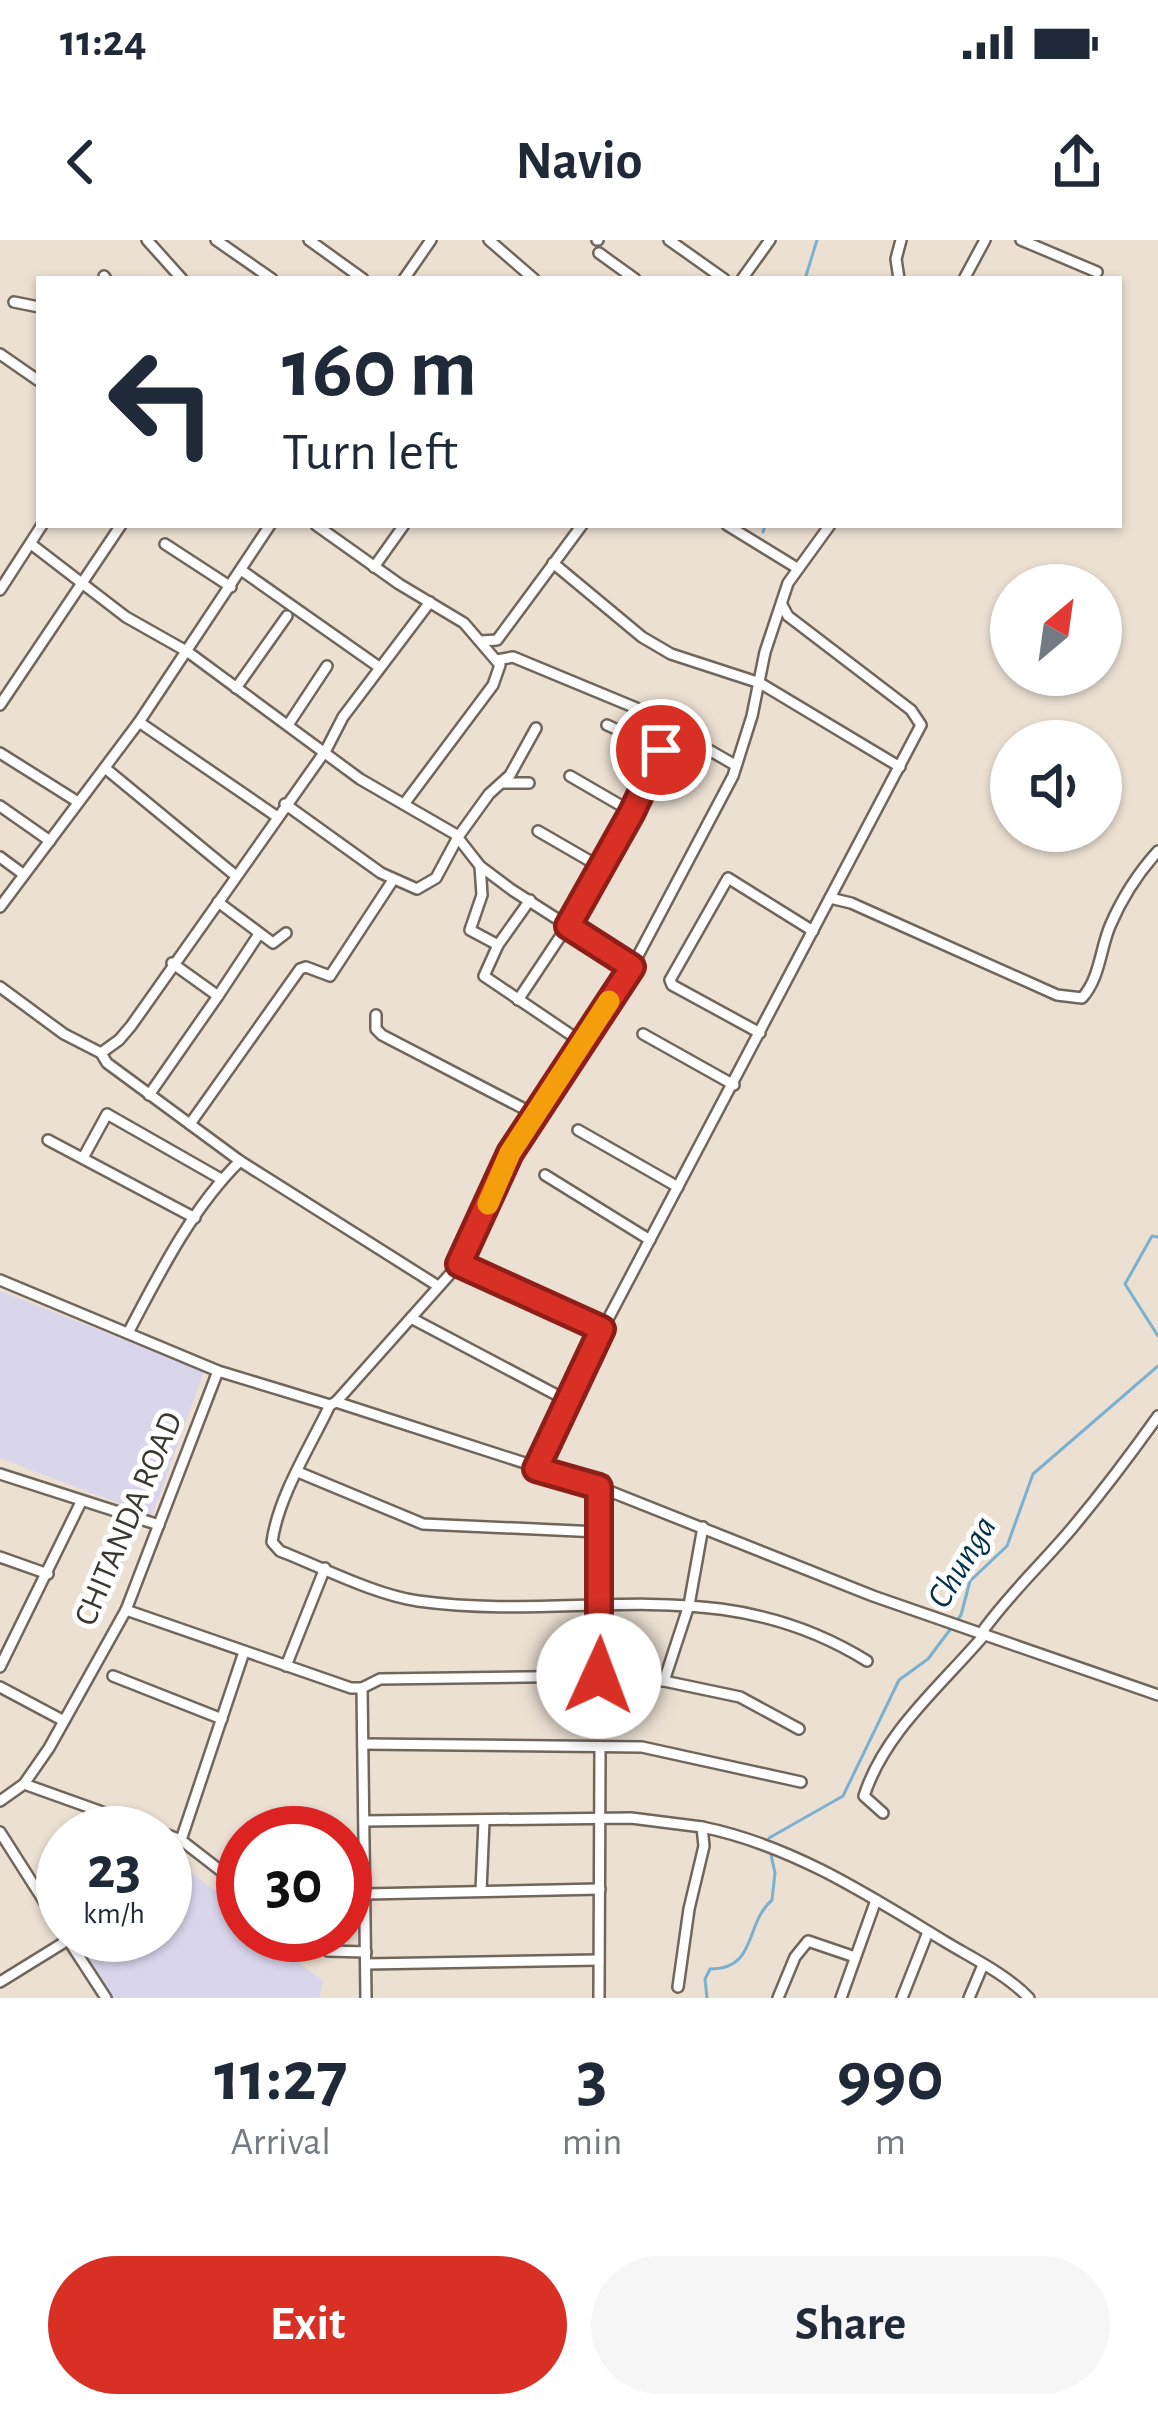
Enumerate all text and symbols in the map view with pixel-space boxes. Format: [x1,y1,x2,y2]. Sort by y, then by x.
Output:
text: 11:24 [60,19,147,64]
icon: back [48,129,114,195]
icon: share [1044,129,1110,195]
text: Navio [515,135,643,189]
icon: left [84,324,240,480]
text: 160 m [282,328,477,412]
text: Turn left [282,426,458,480]
north arrow [990,564,1122,696]
map controls [990,564,1122,852]
pin [610,699,712,801]
icon: arrive [628,717,694,783]
button: sound [990,720,1122,852]
street label: CHITANDA ROAD [69,1407,189,1631]
water label: Chunga [921,1510,1003,1614]
position arrow [536,1613,662,1739]
speed limit sign: 30 [216,1806,372,1962]
text: 23 [87,1839,141,1899]
text: km/h [83,1899,145,1929]
text: 11:27 [214,2041,348,2113]
text: 3 [577,2041,608,2113]
text: 990 [837,2041,944,2113]
text: Arrival [231,2123,331,2162]
text: min [562,2123,623,2162]
text: m [875,2123,906,2162]
button: Exit [48,2256,567,2394]
button: Share [591,2256,1110,2394]

